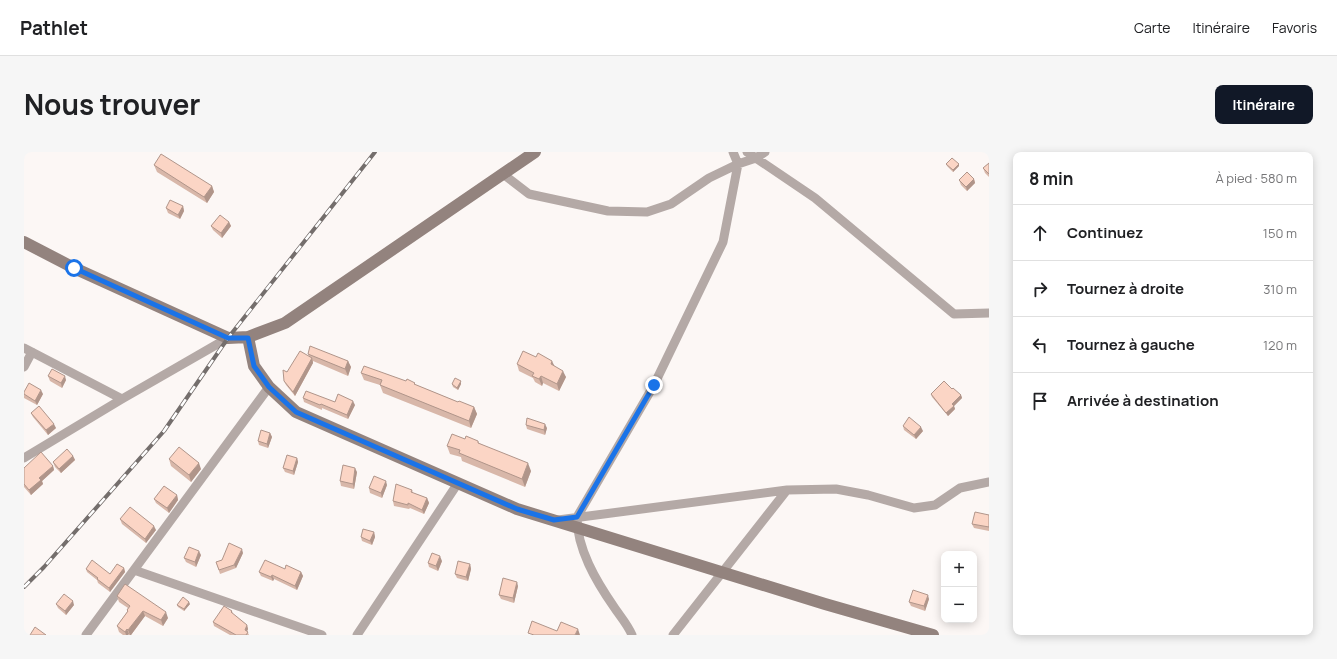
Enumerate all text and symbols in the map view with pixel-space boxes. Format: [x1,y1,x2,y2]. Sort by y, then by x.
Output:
text: Pathlet [20,15,88,41]
text: Carte [1134,18,1170,37]
text: Itinéraire [1192,18,1250,37]
text: Favoris [1272,18,1317,37]
text: Nous trouver [24,85,200,123]
button: Itinéraire [1215,85,1313,124]
text: 8 min [1029,167,1074,190]
text: À pied · 580 m [1215,169,1297,187]
icon: ahead [1029,222,1051,244]
text: Continuez [1067,222,1143,243]
text: 150 m [1263,224,1297,242]
route start [65,259,83,277]
icon: right [1029,278,1051,300]
text: Tournez à droite [1067,278,1184,299]
text: 310 m [1263,280,1297,298]
icon: left [1029,334,1051,356]
text: Tournez à gauche [1067,334,1195,355]
text: 120 m [1263,336,1297,354]
route end [645,376,663,394]
icon: arrive [1029,390,1051,412]
text: Arrivée à destination [1067,390,1219,411]
map controls [941,551,977,623]
button: + [941,551,977,587]
button: − [941,587,977,623]

